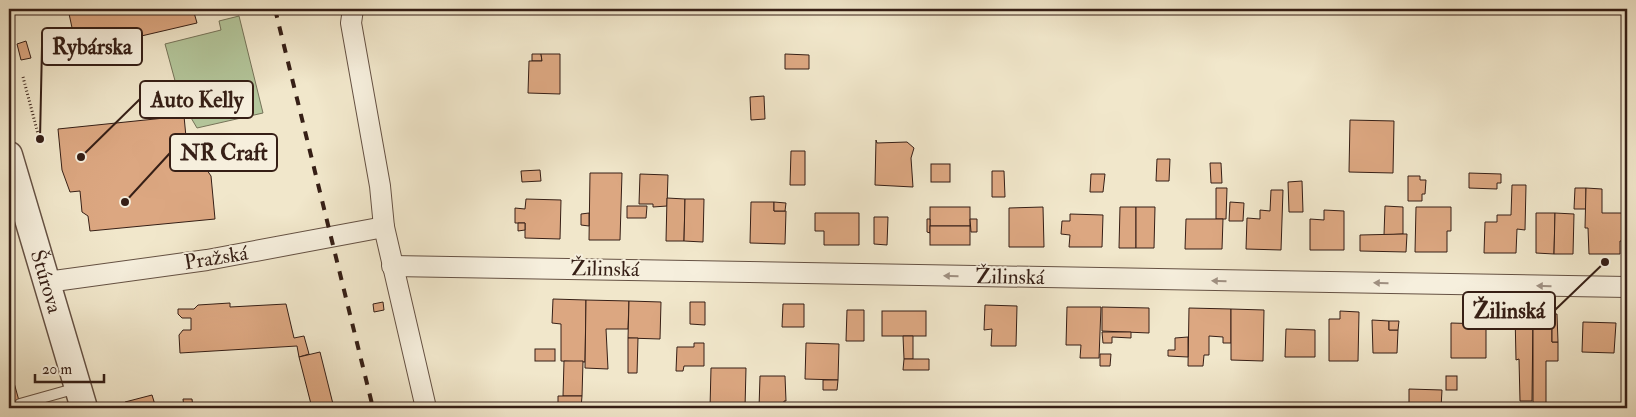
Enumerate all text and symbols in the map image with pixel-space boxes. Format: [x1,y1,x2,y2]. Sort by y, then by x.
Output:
callout: Rybárska [42,28,142,65]
text: Rybárska [52,33,133,62]
callout: Auto Kelly [140,81,253,118]
text: Auto Kelly [150,86,245,115]
callout: NR Craft [170,134,277,171]
text: NR Craft [179,139,269,167]
street label: Pražská [182,240,250,276]
street label: Štúrova [24,247,69,317]
street label: Žilinská [570,255,640,283]
street label: Žilinská [975,263,1045,291]
one-way arrow [943,272,959,280]
one-way arrow [1210,276,1226,284]
one-way arrow [1373,279,1389,287]
one-way arrow [1535,282,1551,290]
callout: Žilinská [1463,292,1555,329]
text: Žilinská [1473,295,1546,325]
scale bar [35,352,104,384]
text: 20 m [42,360,72,379]

